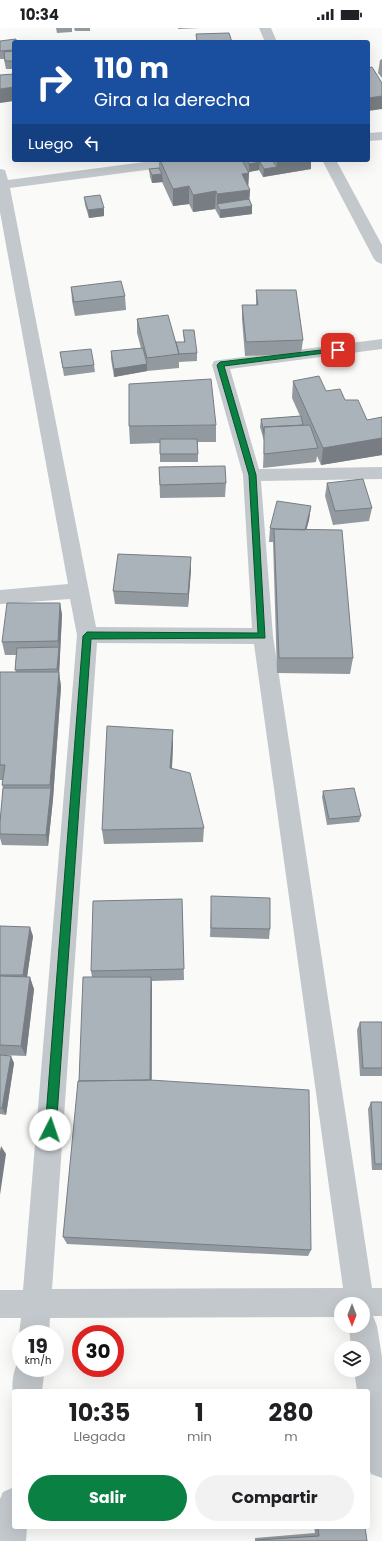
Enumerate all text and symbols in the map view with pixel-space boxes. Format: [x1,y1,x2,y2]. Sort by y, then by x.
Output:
text: 10:34 [20,4,59,25]
text: 110 m [94,49,169,88]
icon: right [28,56,80,108]
text: Gira a la derecha [94,87,250,112]
icon: left [81,132,103,154]
text: Luego [28,133,73,154]
pin [321,333,355,367]
icon: arrive [327,339,349,361]
position arrow [29,1109,71,1151]
north arrow [334,1297,370,1333]
map controls [334,1297,370,1377]
speed limit sign: 30 [72,1325,124,1377]
text: 19 [28,1332,48,1360]
button: layers [334,1341,370,1377]
text: km/h [25,1353,51,1368]
text: 10:35 [69,1396,130,1429]
text: 1 [195,1396,204,1429]
text: 280 [268,1396,313,1429]
text: Llegada [73,1427,125,1446]
text: min [187,1427,212,1446]
text: m [284,1427,298,1446]
button: Salir [28,1475,187,1521]
button: Compartir [195,1475,354,1521]

